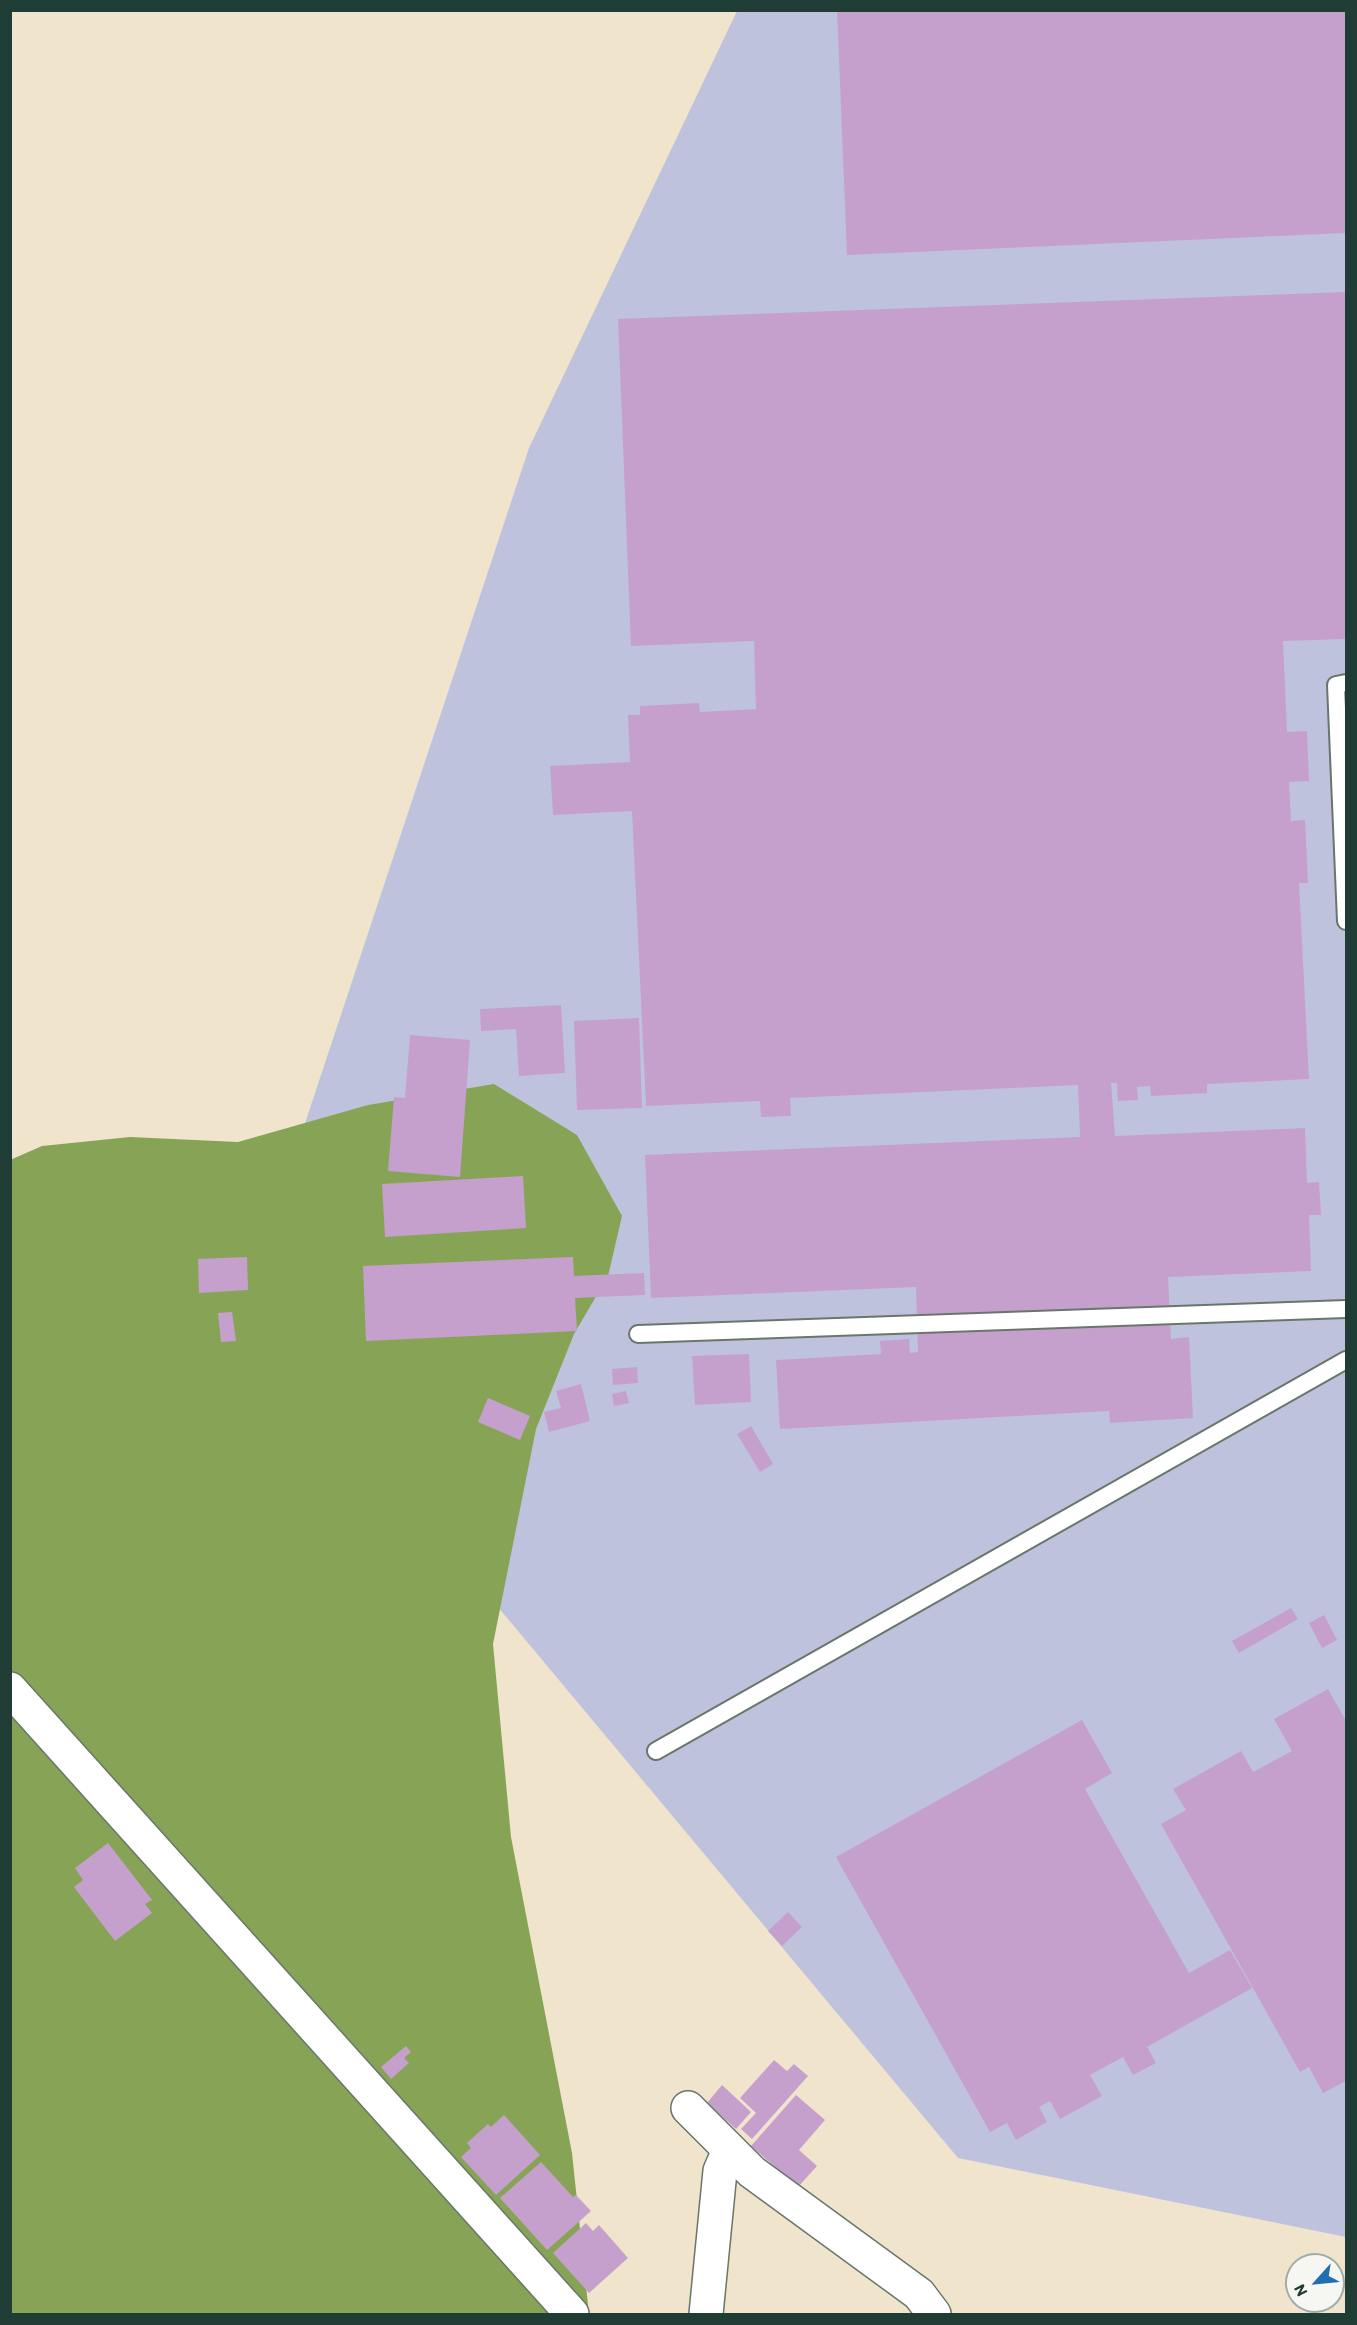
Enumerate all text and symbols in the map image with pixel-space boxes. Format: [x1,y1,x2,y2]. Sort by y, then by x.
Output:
north arrow [1285,2253,1345,2313]
text: N [1289,2281,1311,2300]

